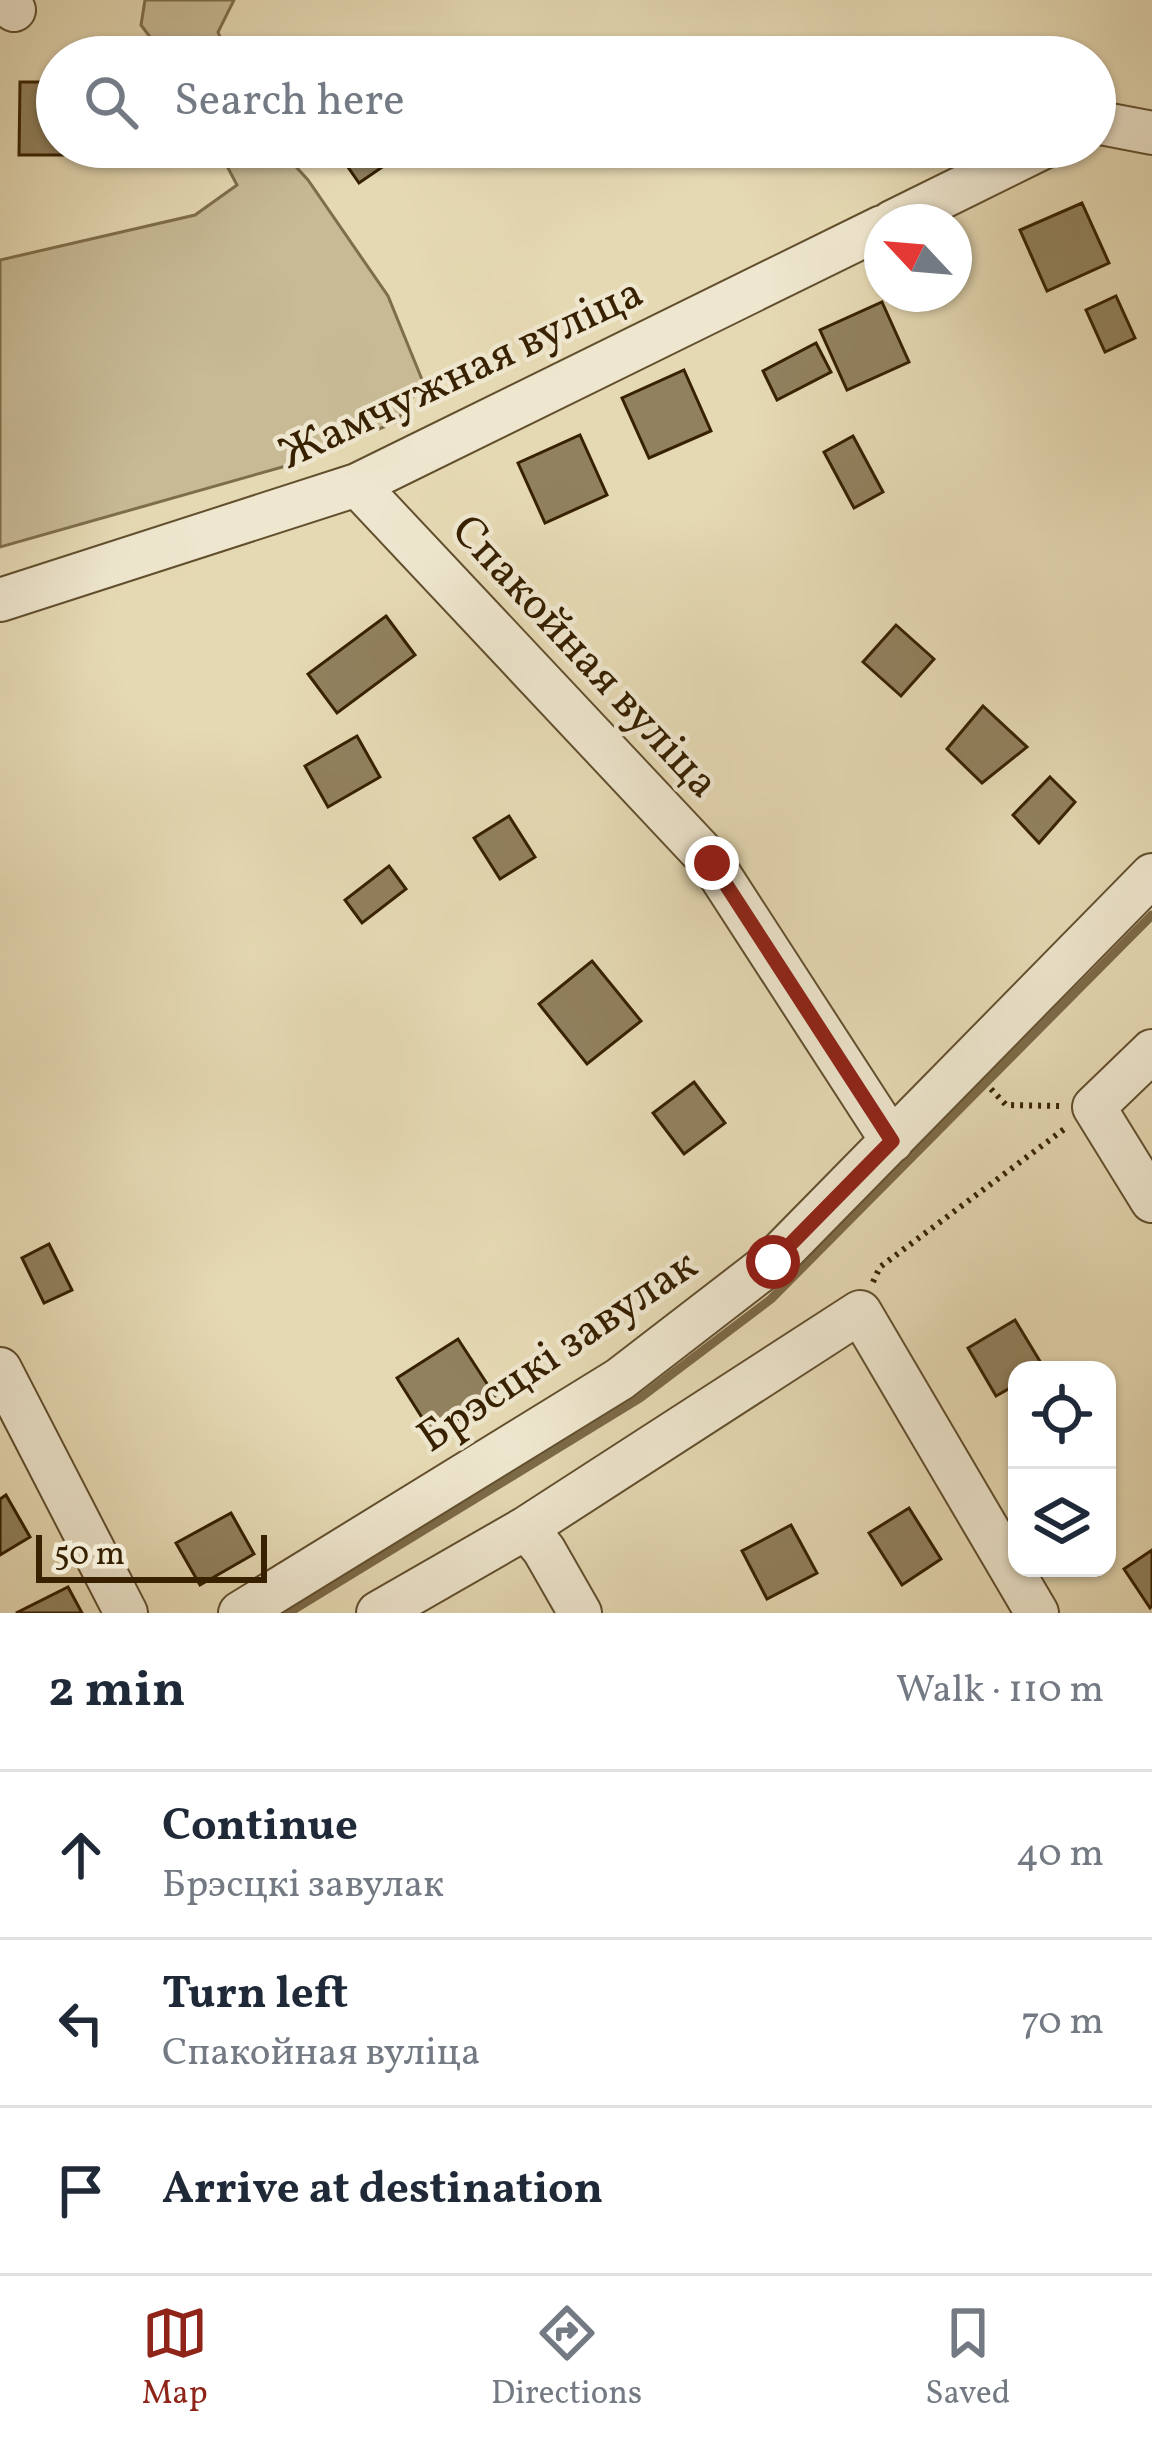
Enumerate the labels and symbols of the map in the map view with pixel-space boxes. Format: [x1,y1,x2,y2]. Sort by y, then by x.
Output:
north arrow [864,204,972,312]
street label: Жамчужная вуліца [270,263,654,487]
street label: Спакойная вуліца [435,502,732,814]
route end [685,836,739,890]
route start [746,1235,800,1289]
street label: Брэсцкі завулак [406,1236,711,1470]
scale bar [36,1529,267,1582]

